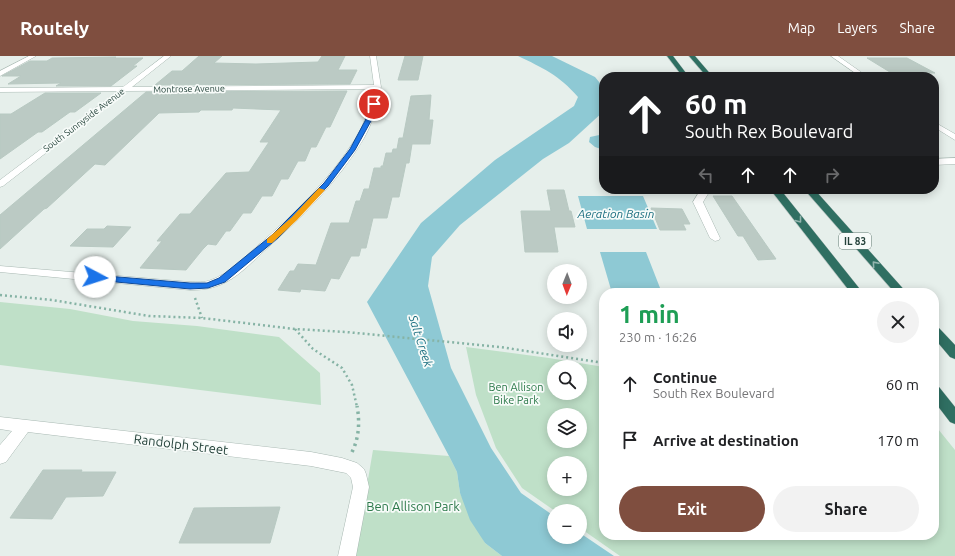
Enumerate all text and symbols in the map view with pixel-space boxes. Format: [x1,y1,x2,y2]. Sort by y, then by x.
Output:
text: Routely [20,17,89,39]
text: Map [788,20,815,36]
text: Layers [837,20,877,36]
text: Share [899,20,935,36]
street label: Montrose Avenue [153,83,225,95]
street label: South Sunnyside Avenue [41,86,127,154]
pin [357,87,391,121]
icon: ahead [619,88,671,140]
text: 60 m [685,88,747,119]
icon: arrive [363,93,385,115]
text: South Rex Boulevard [685,121,853,141]
icon: left [695,164,717,186]
icon: ahead [737,164,759,186]
icon: ahead [779,164,801,186]
icon: right [821,164,843,186]
water label: Aeration Basin [576,207,655,220]
one-way arrow [794,215,801,222]
road number: IL 83 [839,233,871,249]
position arrow [74,256,116,298]
one-way arrow [873,261,880,269]
north arrow [547,264,587,304]
map controls [547,264,587,544]
text: 1 min [619,301,680,328]
button: close [877,301,919,343]
water label: Salt Creek [406,312,436,369]
button: sound [547,312,587,352]
text: 230 m · 16:26 [619,330,697,344]
button: search [547,360,587,400]
text: Continue [653,369,717,386]
icon: ahead [619,373,641,395]
text: 60 m [886,376,919,393]
park label: Ben Allison Bike Park [489,381,543,406]
text: South Rex Boulevard [653,386,775,400]
button: layers [547,408,587,448]
icon: arrive [619,429,641,451]
street label: Randolph Street [133,431,229,457]
text: Arrive at destination [653,432,799,449]
text: 170 m [877,432,919,449]
button: + [547,456,587,496]
button: Exit [619,486,765,532]
button: Share [773,486,919,532]
park label: Ben Allison Park [366,499,460,513]
button: − [547,504,587,544]

